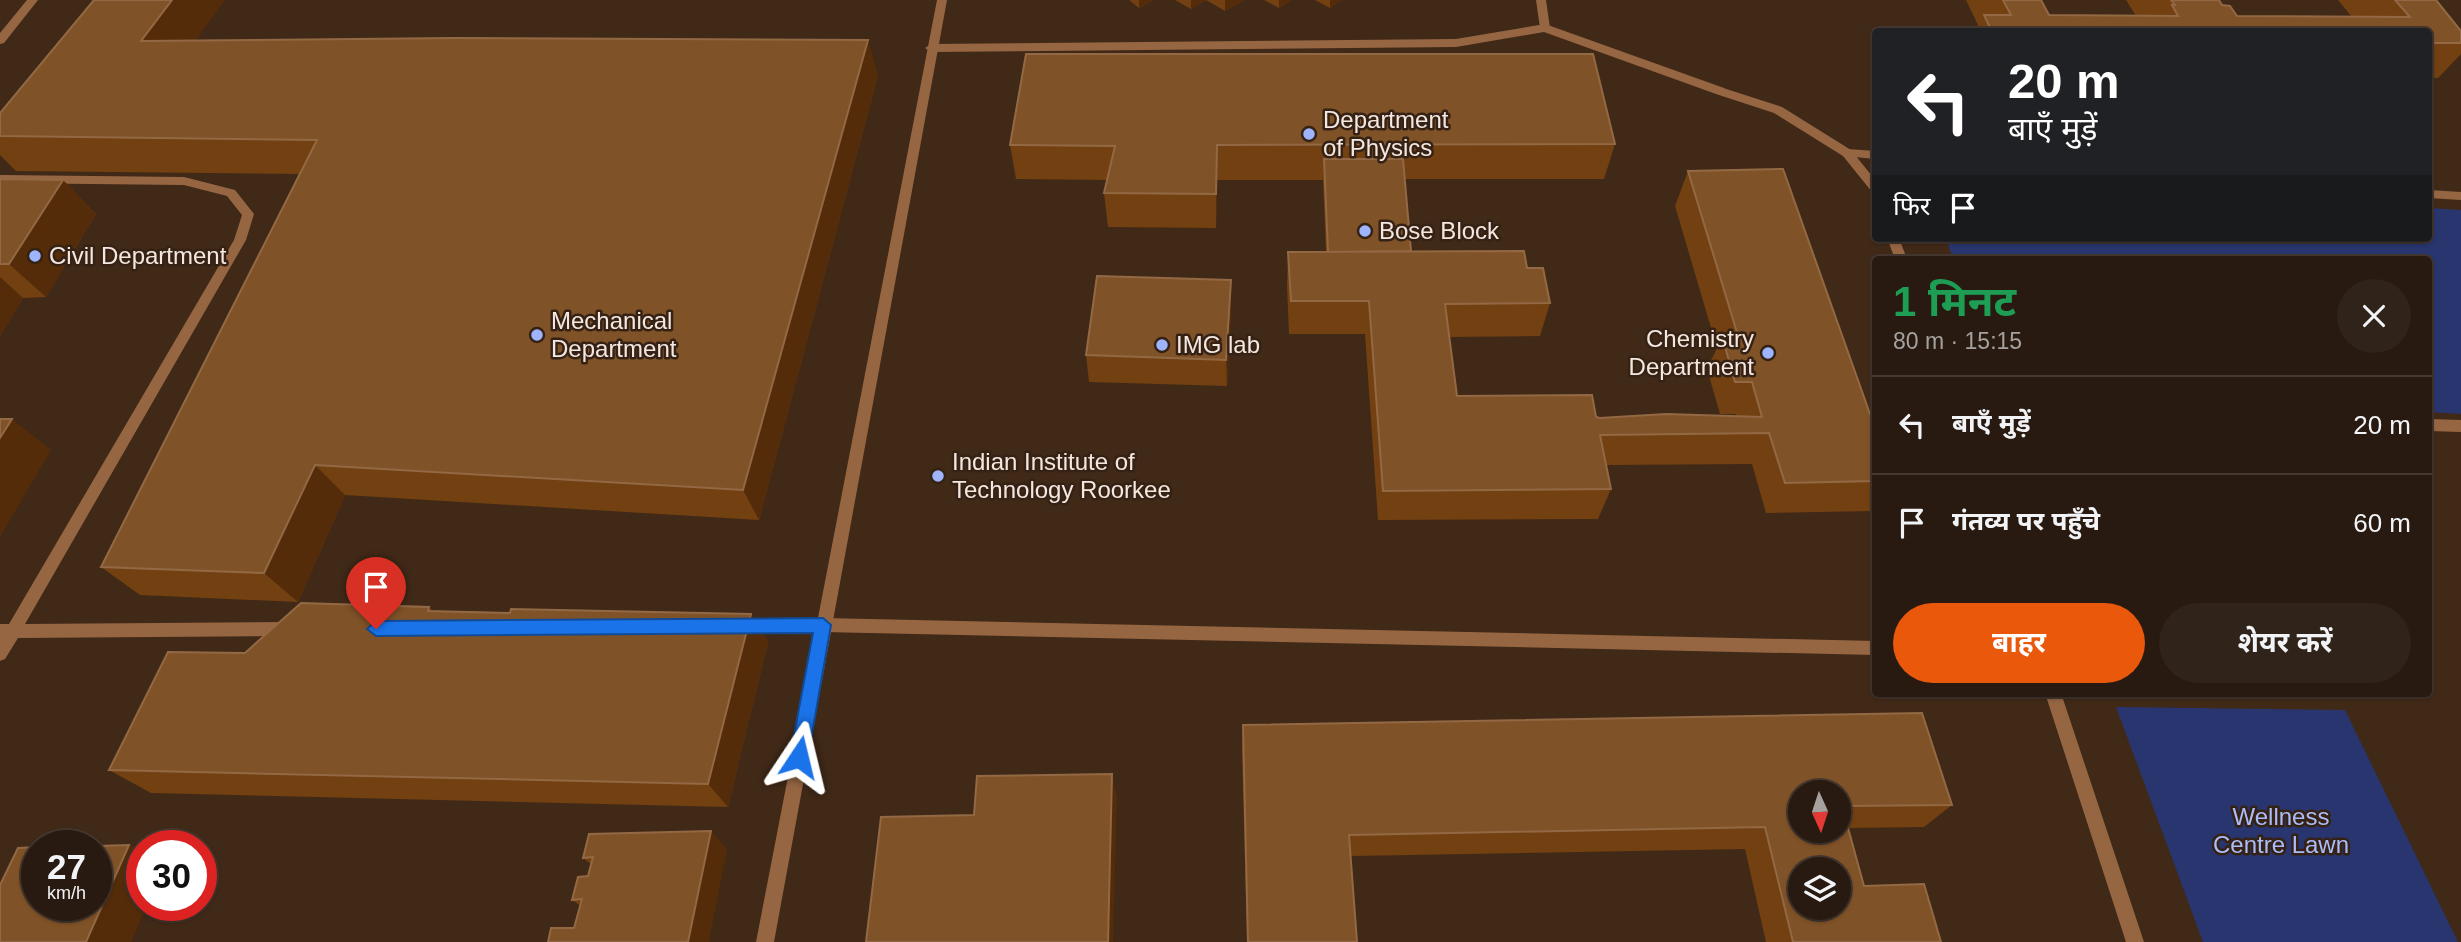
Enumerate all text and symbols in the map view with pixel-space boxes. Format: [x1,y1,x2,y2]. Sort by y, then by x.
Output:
text: 20 m [2008,54,2120,108]
icon: left [1893,56,1984,147]
place label: Department of Physics [1323,106,1449,161]
text: बाएँ मुड़ें [2008,111,2097,147]
marker: Department of Physics [1301,126,1317,142]
icon: arrive [1944,189,1982,227]
text: फिर [1893,191,1930,221]
place label: Bose Block [1379,217,1500,244]
marker: Bose Block [1357,223,1373,239]
place label: Civil Department [49,242,227,269]
marker: Civil Department [27,248,43,264]
text: 1 मिनट [1893,278,2016,325]
button: close [2337,279,2411,353]
place label: Mechanical Department [551,307,677,362]
place label: Chemistry Department [1629,325,1754,380]
marker: Mechanical Department [529,327,545,343]
text: 80 m · 15:15 [1893,328,2022,354]
place label: IMG lab [1176,331,1260,358]
marker: IMG lab [1154,337,1170,353]
marker: Chemistry Department [1760,345,1776,361]
icon: left [1893,406,1931,444]
text: बाएँ मुड़ें [1952,408,2031,438]
text: 20 m [2353,410,2411,440]
place label: Indian Institute of Technology Roorkee [952,448,1171,503]
marker: Indian Institute of Technology Roorkee [930,468,946,484]
icon: arrive [1893,504,1931,542]
text: गंतव्य पर पहुँचे [1952,506,2100,536]
text: 60 m [2353,508,2411,538]
pin [346,557,406,629]
icon: arrive [357,568,395,606]
button: बाहर [1893,603,2145,683]
button: शेयर करें [2159,603,2411,683]
position arrow [762,720,836,794]
north arrow [1788,780,1852,844]
map controls [1788,780,1851,920]
park label: Wellness Centre Lawn [2213,803,2349,858]
speed limit sign: 30 [126,830,217,921]
text: 27 [47,847,86,886]
button: layers [1788,857,1851,920]
text: km/h [47,883,86,903]

